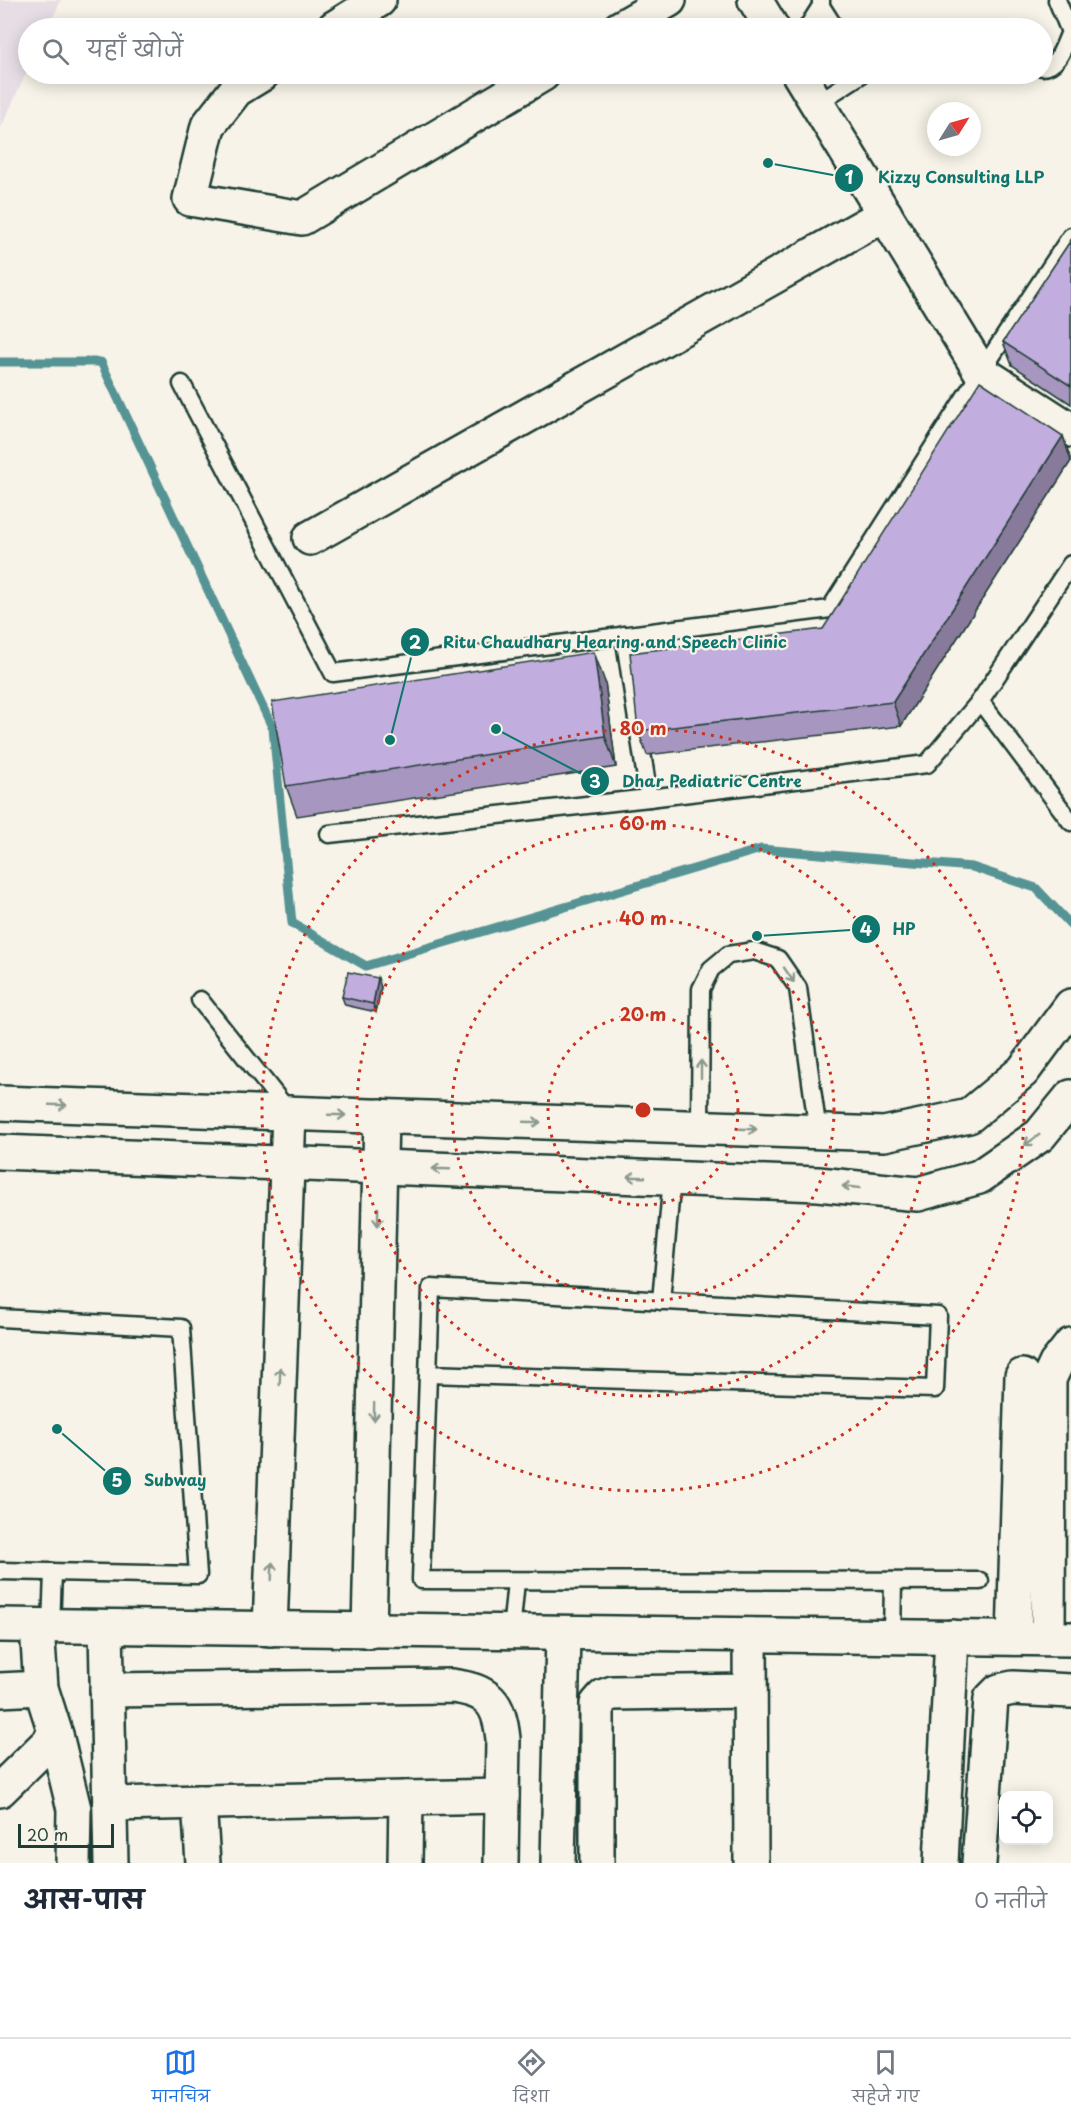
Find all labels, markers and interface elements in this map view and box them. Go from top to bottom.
search box [18,18,1053,84]
text: यहाँ खोजें [87,31,183,64]
icon: search [39,35,72,68]
north arrow [927,102,981,156]
callout: Kizzy Consulting LLP [834,161,1057,195]
text: 1 [845,163,854,190]
text: Kizzy Consulting LLP [878,164,1044,188]
callout: Ritu Chaudhary Hearing and Speech Clinic [400,625,800,659]
text: 2 [409,628,422,655]
text: Ritu Chaudhary Hearing and Speech Clinic [443,629,787,653]
text: 80 m [619,714,667,741]
callout: Dhar Pediatric Centre [580,764,813,798]
text: 3 [589,767,601,794]
text: Dhar Pediatric Centre [622,768,802,792]
text: 60 m [619,809,667,836]
text: 40 m [619,904,667,931]
callout: HP [851,912,928,946]
text: 4 [860,915,872,942]
text: HP [893,916,916,940]
one-way arrow [783,966,795,983]
text: 20 m [620,1000,666,1027]
one-way arrow [695,1059,707,1079]
one-way arrow [48,1099,68,1110]
centre of rings [633,1100,653,1120]
one-way arrow [327,1109,347,1120]
one-way arrow [522,1116,542,1127]
one-way arrow [738,1124,758,1135]
one-way arrow [1025,1134,1041,1146]
one-way arrow [431,1163,451,1174]
one-way arrow [626,1171,646,1182]
one-way arrow [842,1181,862,1192]
one-way arrow [372,1206,384,1226]
one-way arrow [274,1367,285,1387]
one-way arrow [368,1401,380,1421]
callout: Subway [102,1464,218,1498]
text: 5 [111,1466,123,1493]
text: Subway [144,1467,206,1491]
one-way arrow [267,1562,278,1582]
map controls [999,1791,1053,1845]
button: locate [999,1791,1053,1845]
scale bar [18,1821,114,1848]
text: 20 m [27,1822,68,1846]
text: आस-पास [24,1879,144,1918]
text: 0 नतीजे [974,1885,1047,1915]
tab: मानचित्र [151,2046,210,2114]
tab: दिशा [513,2046,549,2114]
tab: सहेजे गए [852,2046,920,2114]

